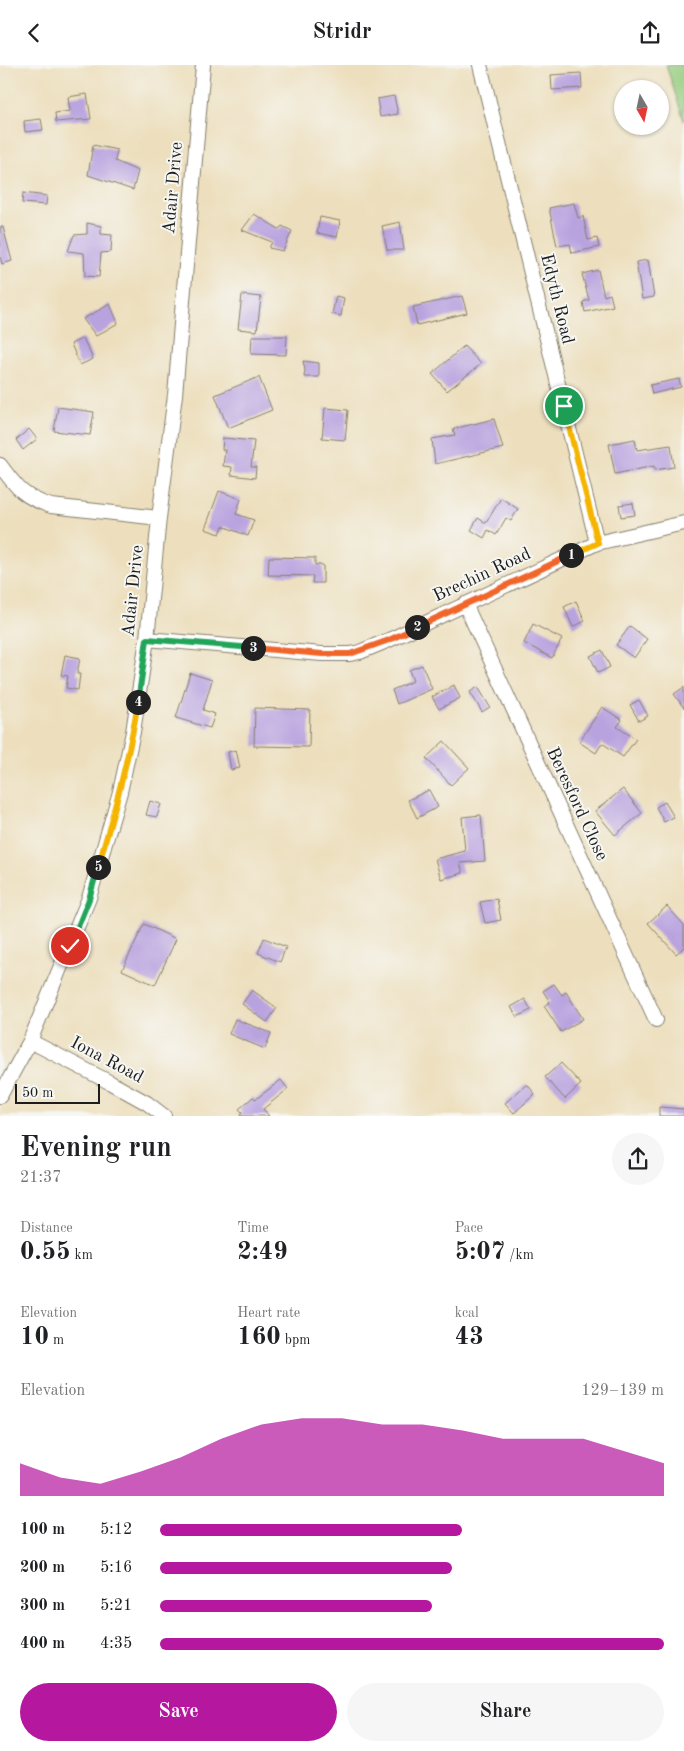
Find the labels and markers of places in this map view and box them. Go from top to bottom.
pin [543,385,585,427]
pin: 1 [558,543,584,567]
pin: 2 [404,615,430,639]
pin: 3 [240,635,266,661]
pin: 4 [126,689,150,715]
pin: 5 [86,855,110,879]
pin [49,925,91,967]

